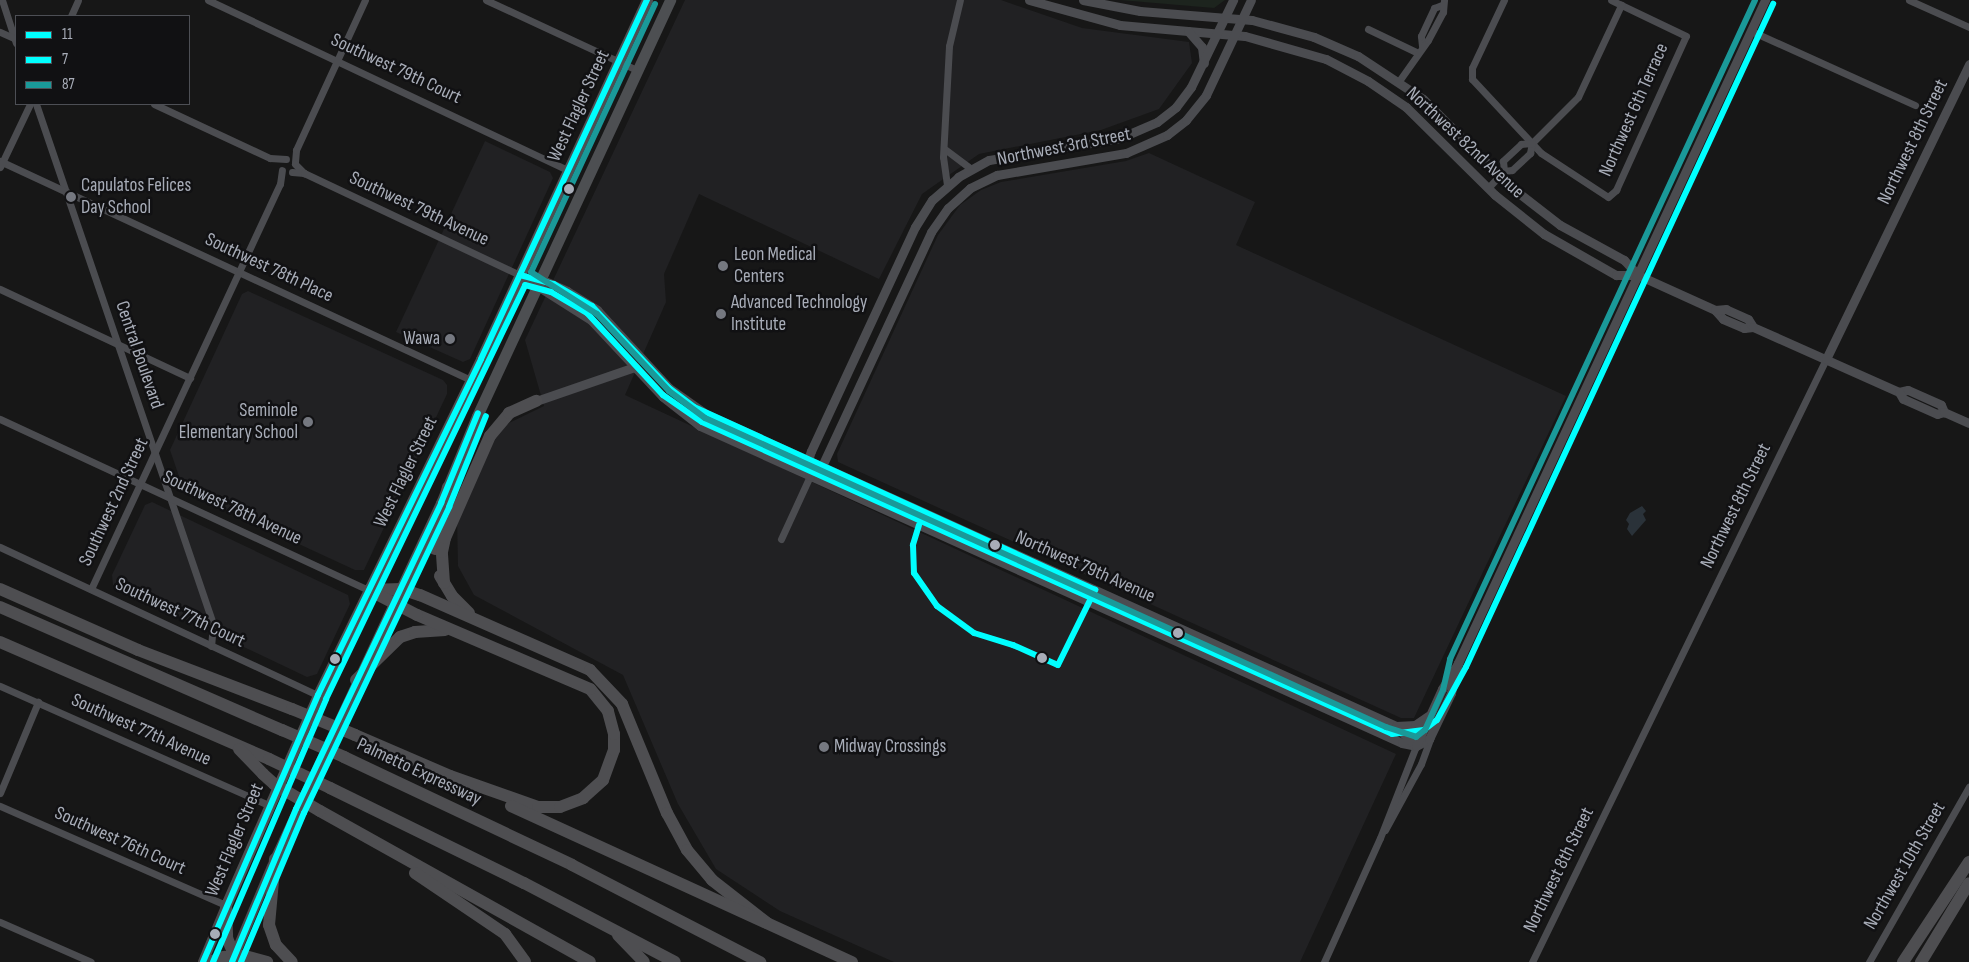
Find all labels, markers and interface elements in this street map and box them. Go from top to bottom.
legend [15,15,190,105]
text: 11 [62,25,73,44]
street label: Southwest 79th Court [327,29,465,109]
street label: Northwest 6th Terrace [1594,40,1674,180]
street label: West Flagler Street [543,46,615,166]
text: 7 [62,50,68,69]
text: 87 [62,75,75,94]
street label: Northwest 8th Street [1873,76,1953,208]
street label: Northwest 82nd Avenue [1401,83,1529,203]
street label: Northwest 3rd Street [995,123,1133,171]
street label: Southwest 79th Avenue [346,167,492,251]
place label: Capulatos Felices Day School [81,175,191,219]
unlabelled marker [564,184,574,194]
marker: Capulatos Felices Day School [65,191,77,203]
street label: Southwest 78th Place [201,228,337,308]
place label: Leon Medical Centers [734,244,816,288]
marker: Leon Medical Centers [716,259,730,273]
place label: Advanced Technology Institute [731,292,867,336]
street label: Central Boulevard [110,298,168,412]
marker: Advanced Technology Institute [715,308,727,320]
place label: Wawa [403,328,440,350]
marker: Wawa [444,333,456,345]
place label: Seminole Elementary School [179,400,298,444]
street label: West Flagler Street [369,413,443,531]
marker: Seminole Elementary School [302,416,314,428]
street label: Southwest 2nd Street [74,434,154,570]
street label: Northwest 8th Street [1696,440,1776,572]
street label: Southwest 78th Avenue [159,466,305,550]
street label: Northwest 79th Avenue [1012,526,1158,608]
unlabelled marker [990,540,1000,550]
street label: Southwest 77th Court [112,573,248,653]
unlabelled marker [1173,628,1183,638]
unlabelled marker [1037,653,1047,663]
unlabelled marker [330,654,340,664]
street label: Southwest 77th Avenue [68,689,214,771]
street label: Palmetto Expressway [353,733,485,811]
place label: Midway Crossings [834,736,946,758]
marker: Midway Crossings [818,741,830,753]
street label: West Flagler Street [201,780,269,900]
street label: Northwest 10th Street [1859,798,1951,934]
street label: Southwest 76th Court [51,802,189,880]
street label: Northwest 8th Street [1519,804,1599,936]
unlabelled marker [210,929,220,939]

